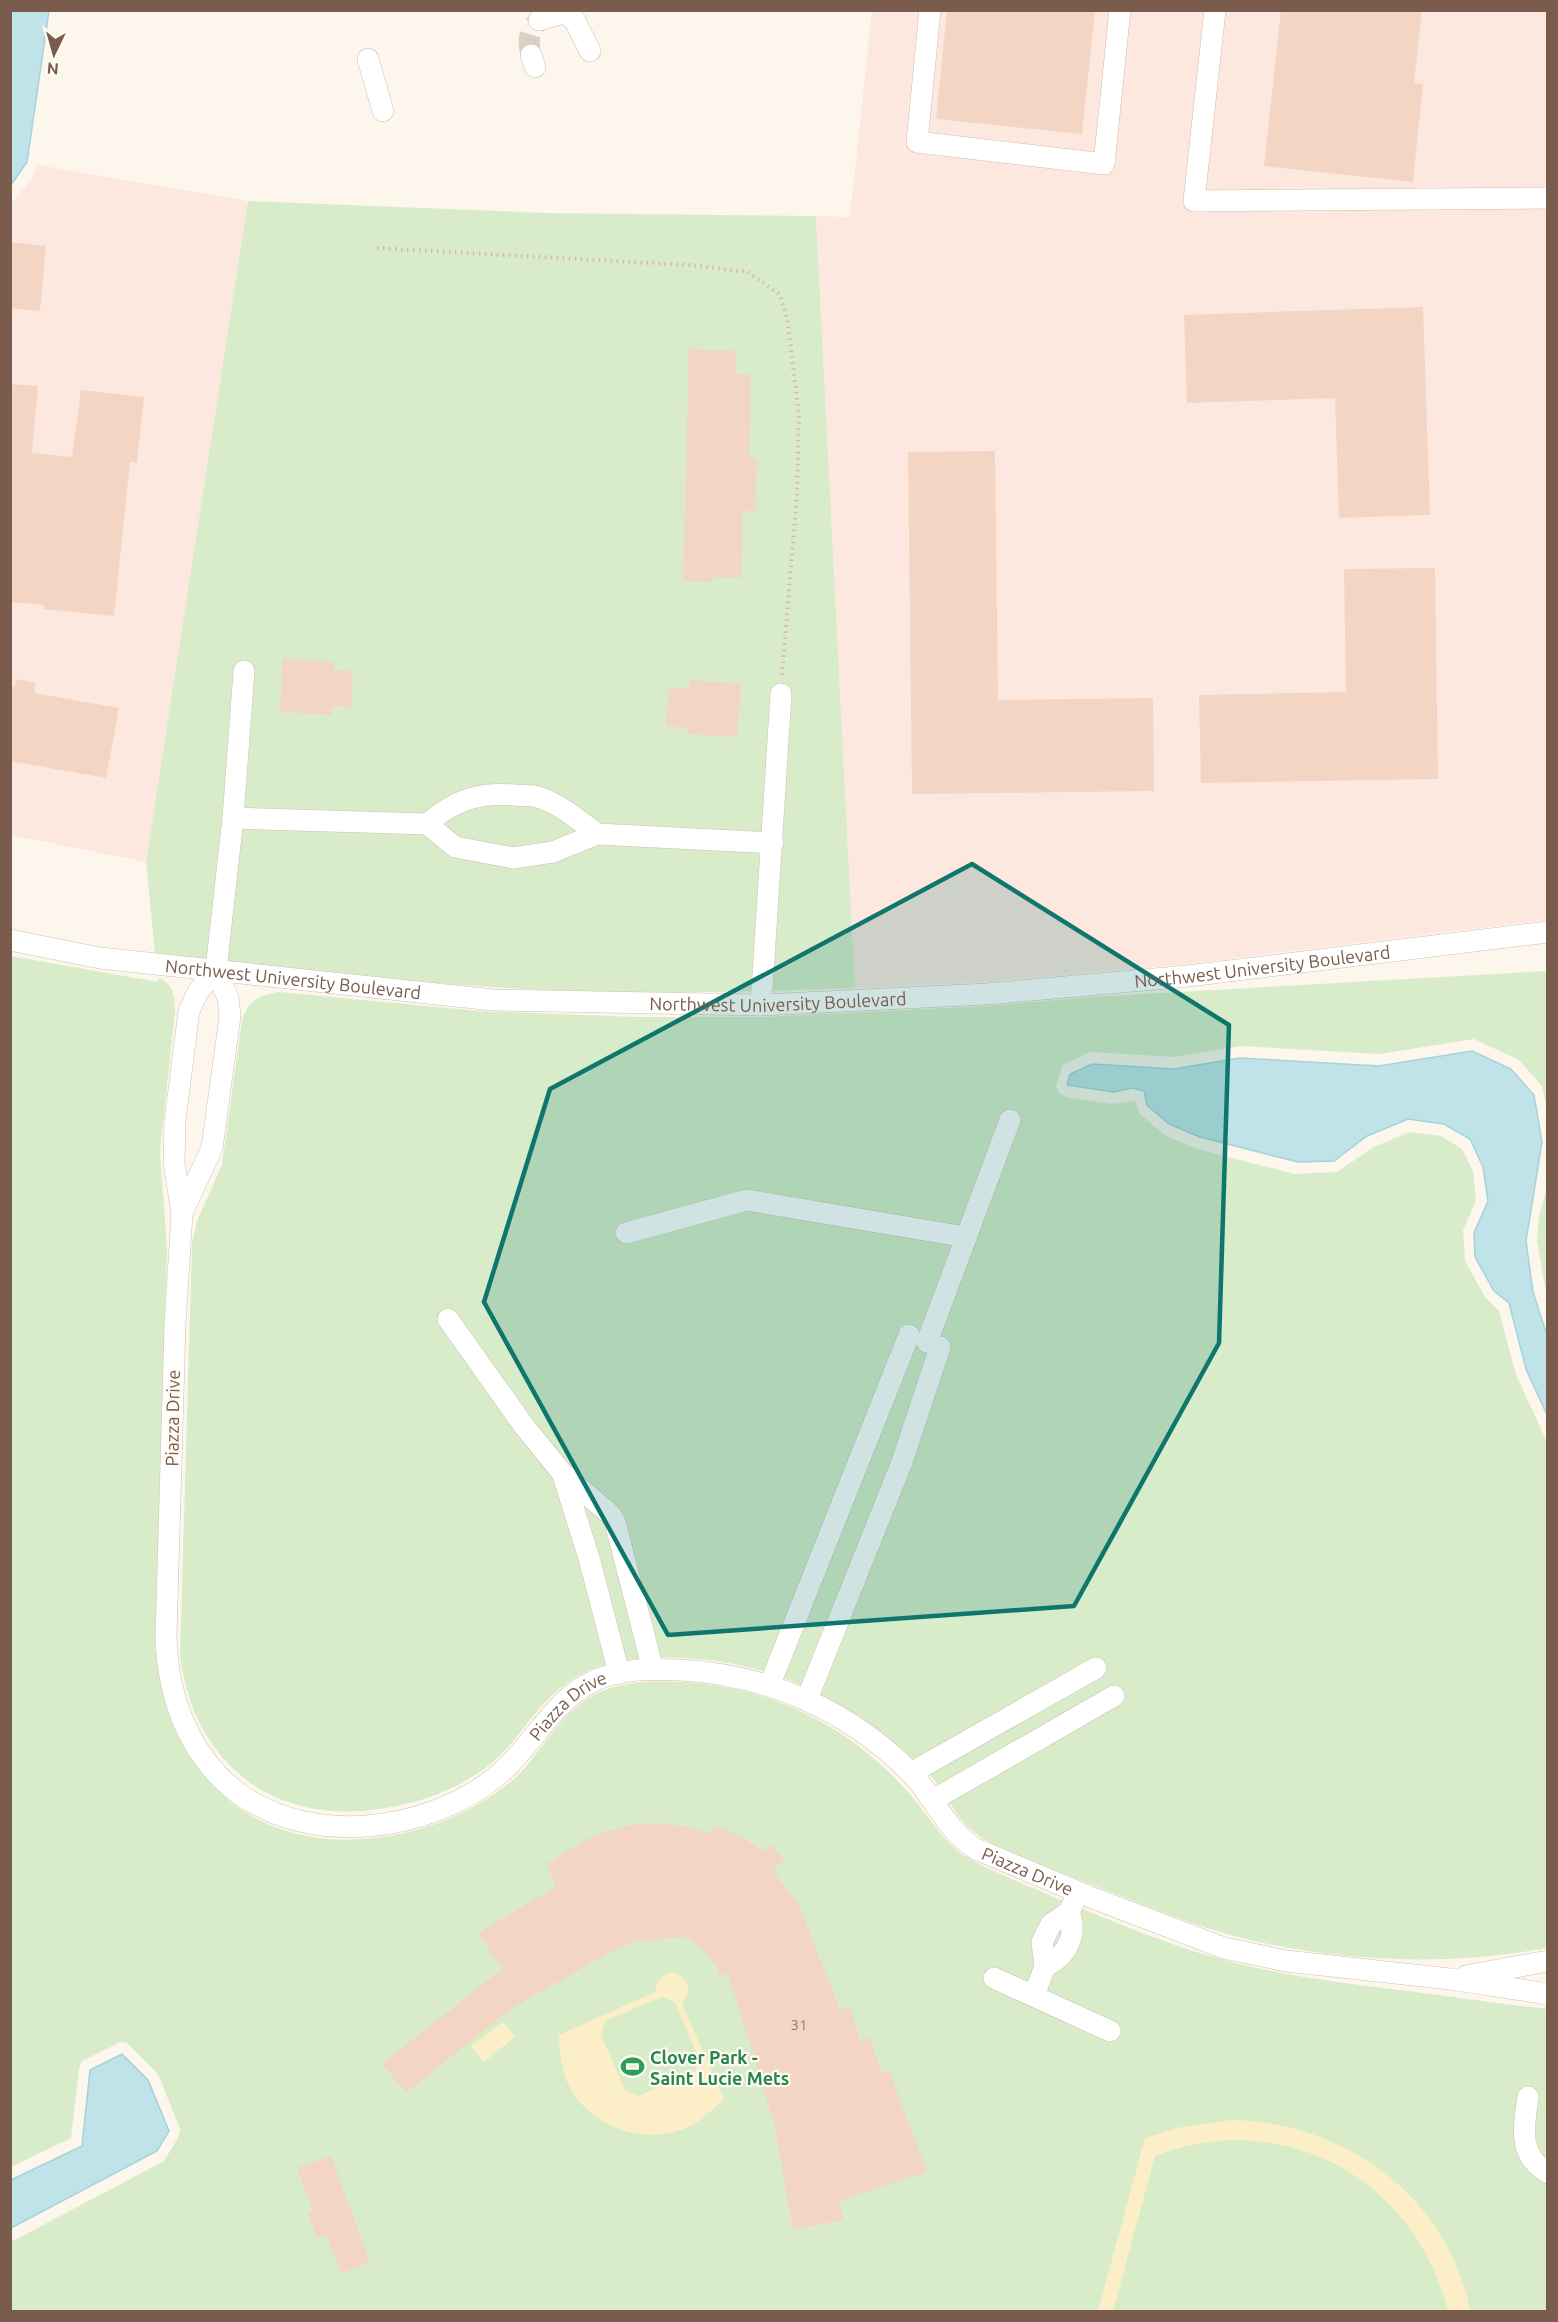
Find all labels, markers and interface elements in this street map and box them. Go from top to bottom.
north arrow [24,24,84,84]
text: N [46,59,59,78]
street label: Northwest University Boulevard [1134,941,1391,991]
street label: Northwest University Boulevard [164,955,422,1002]
street label: Northwest University Boulevard [649,988,907,1015]
street label: Piazza Drive [161,1369,183,1467]
street label: Piazza Drive [525,1667,609,1744]
street label: Piazza Drive [979,1843,1076,1899]
house number: 31 [791,2016,807,2033]
place label: Clover Park - Saint Lucie Mets [650,2047,789,2088]
sports icon: Clover Park - Saint Lucie Mets [619,2054,645,2080]

